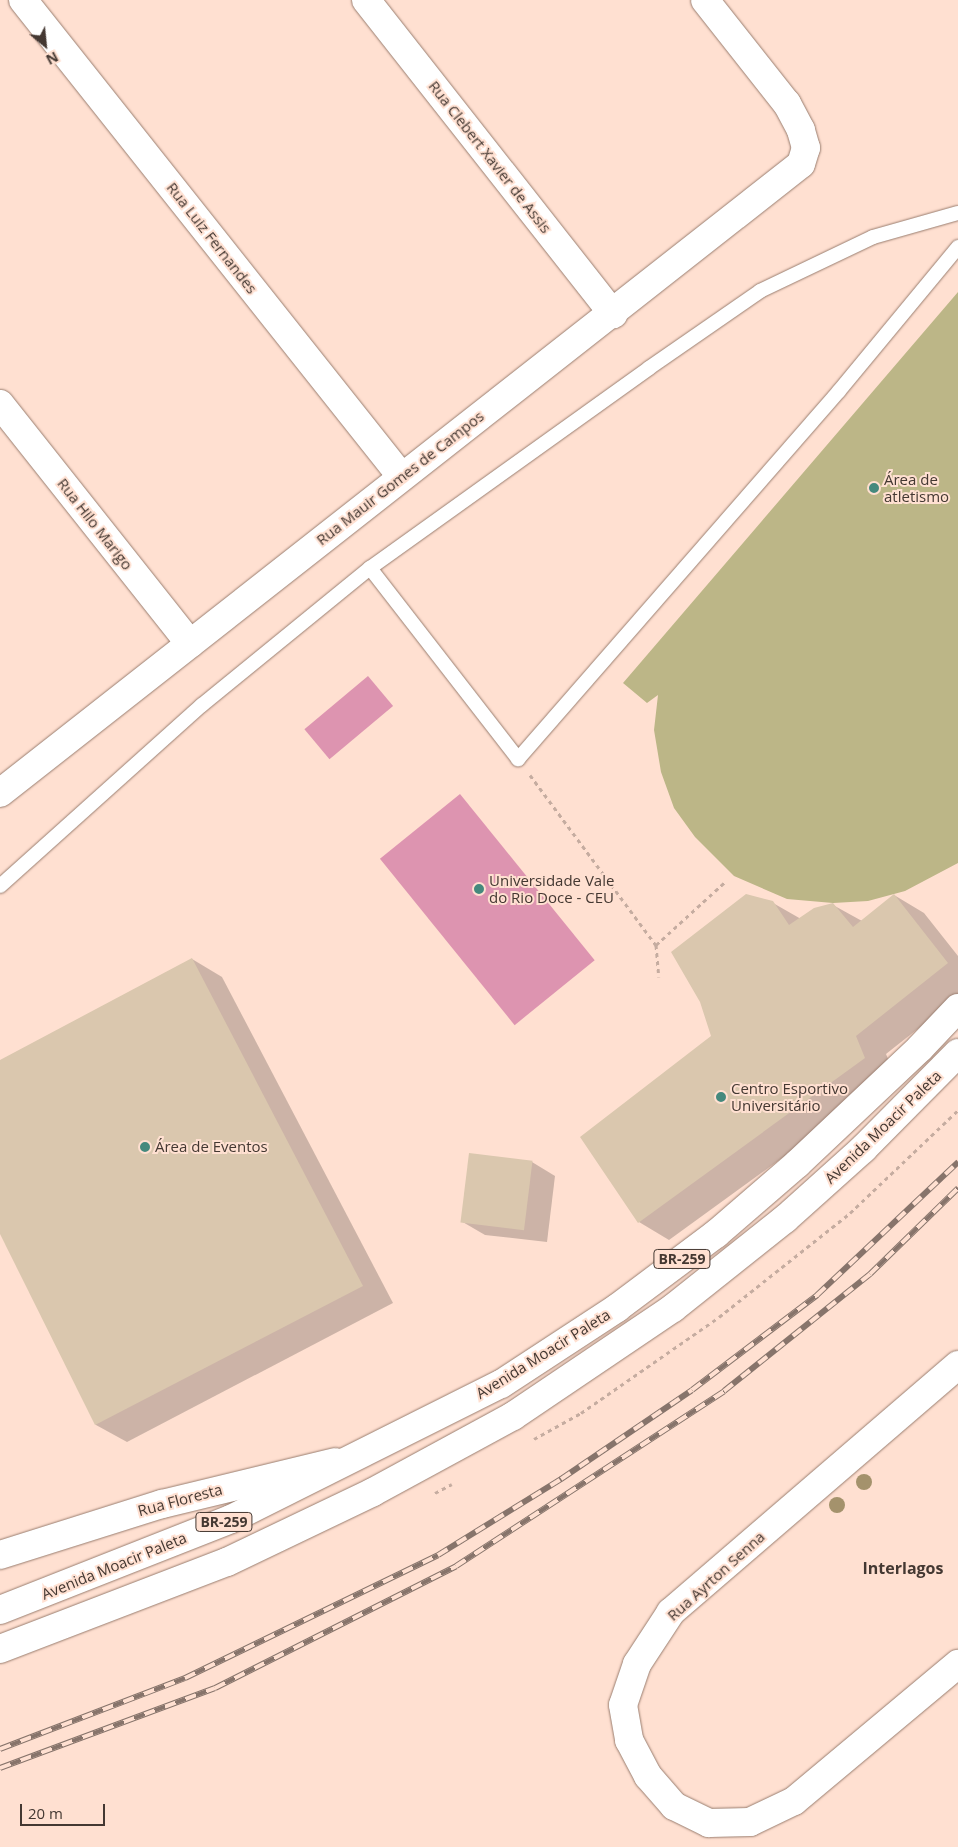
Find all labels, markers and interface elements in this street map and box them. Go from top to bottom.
north arrow [20,20,70,70]
text: N [43,48,62,70]
street label: Rua Clebert Xavier de Assis [425,77,555,237]
street label: Rua Luiz Fernandes [163,179,261,297]
street label: Rua Mauir Gomes de Campos [313,407,487,549]
place label: Área de atletismo [884,470,949,505]
street label: Rua Hilo Marigo [54,475,136,573]
marker: Área de atletismo [868,482,880,494]
place label: Universidade Vale do Rio Doce - CEU [489,871,614,906]
marker: Universidade Vale do Rio Doce - CEU [473,883,485,895]
street label: Avenida Moacir Paleta [821,1067,945,1187]
place label: Centro Esportivo Universitário [731,1079,848,1114]
marker: Centro Esportivo Universitário [715,1091,727,1103]
place label: Área de Eventos [155,1138,268,1156]
marker: Área de Eventos [139,1141,151,1153]
road number: BR-259 [653,1248,711,1270]
street label: Avenida Moacir Paleta [473,1305,613,1403]
street label: Rua Floresta [136,1480,224,1520]
road number: BR-259 [195,1510,253,1534]
street label: Rua Ayrton Senna [664,1528,768,1624]
street label: Avenida Moacir Paleta [39,1529,189,1603]
district label: Interlagos [863,1558,943,1578]
scale bar [22,1794,108,1826]
text: 20 m [28,1803,63,1823]

